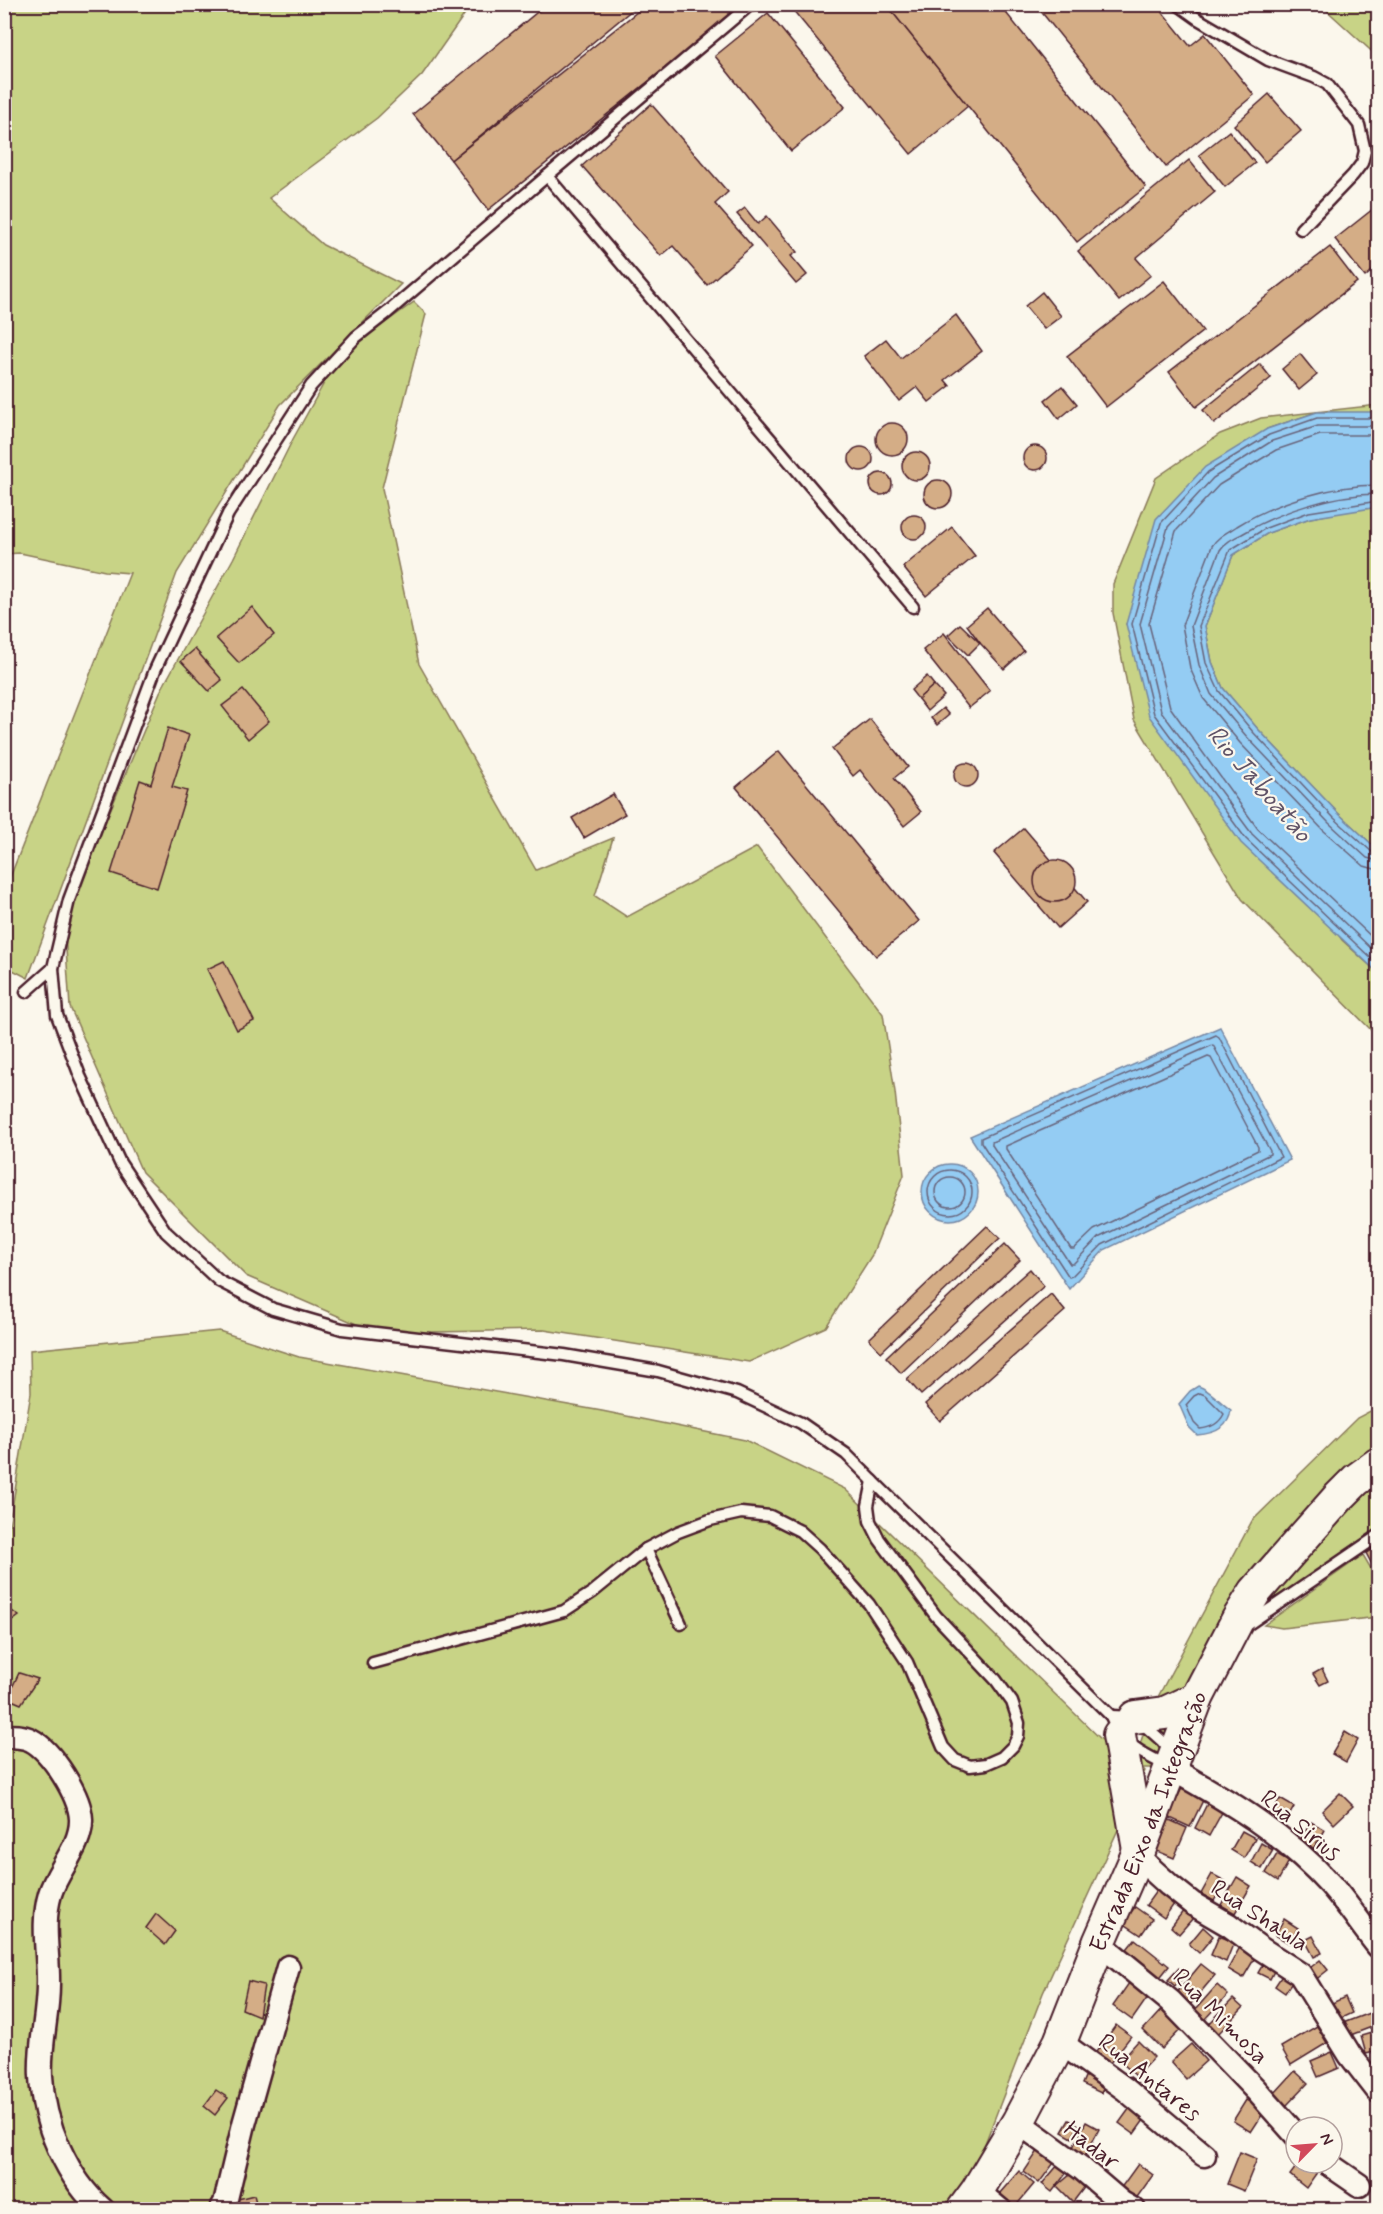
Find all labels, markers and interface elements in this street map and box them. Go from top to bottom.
water label: Rio Jaboatão [1198,719,1319,851]
street label: Estrada Eixo da Integração [1083,1685,1215,1957]
street label: Rua Sirius [1253,1783,1347,1869]
street label: Rua Shaula [1204,1873,1314,1959]
street label: Rua Mimosa [1165,1962,1275,2072]
street label: Rua Antares [1091,2027,1207,2130]
street label: Hadar [1057,2115,1126,2178]
north arrow [1284,2115,1344,2175]
text: N [1314,2130,1338,2149]

